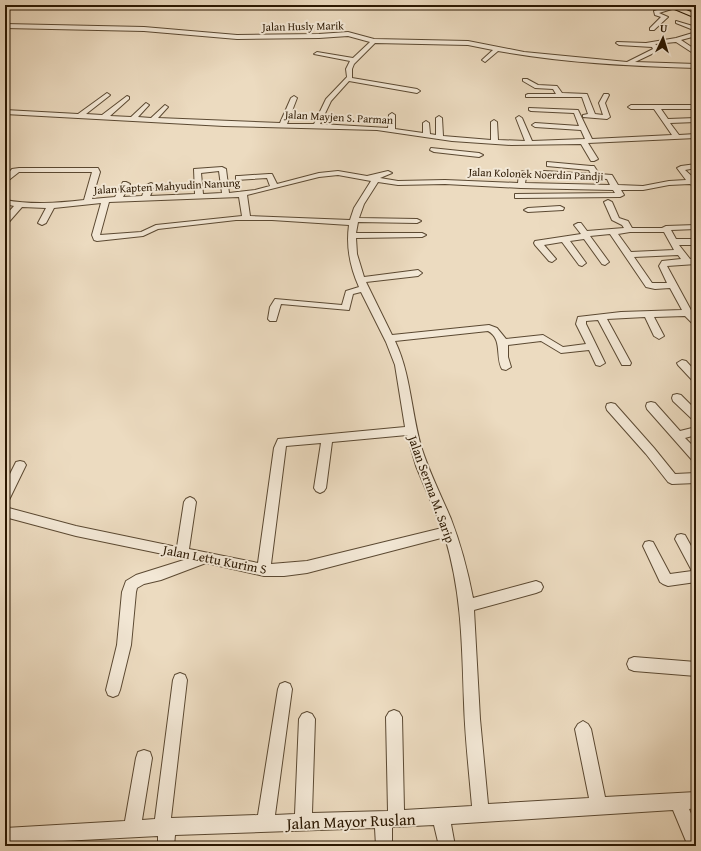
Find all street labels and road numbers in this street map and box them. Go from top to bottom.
street label: Jalan Husly Marik [260,17,344,35]
street label: Jalan Mayjen S. Parman [282,106,394,128]
street label: Jalan Kolonek Noerdin Pandji [466,164,604,184]
street label: Jalan Kapten Mahyudin Nanung [91,174,241,198]
street label: Jalan Serma M. Sarip [403,431,460,545]
street label: Jalan Lettu Kurim S [159,540,268,579]
street label: Jalan Mayor Ruslan [284,807,416,835]

